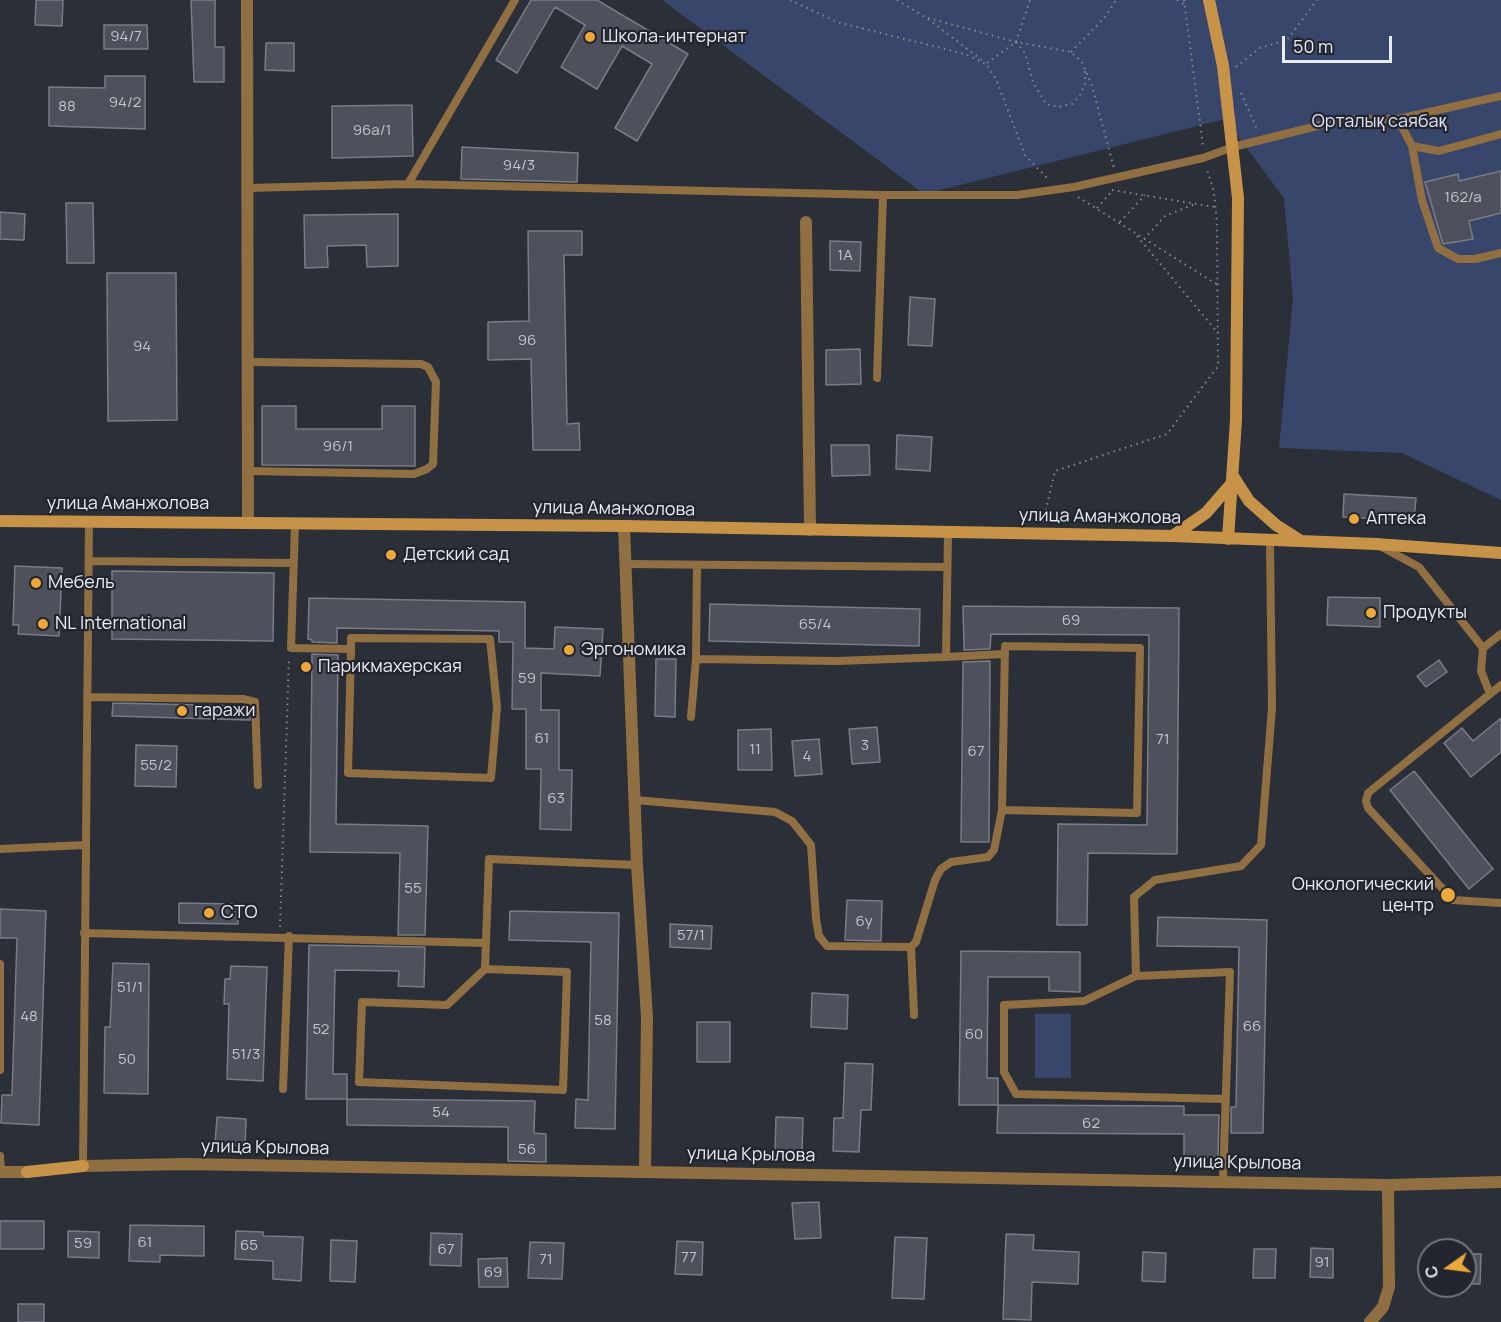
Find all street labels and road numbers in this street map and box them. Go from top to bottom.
street label: улица Аманжолова [47,493,209,515]
street label: улица Аманжолова [533,497,695,521]
street label: улица Аманжолова [1019,505,1181,529]
street label: улица Крылова [201,1136,329,1160]
street label: улица Крылова [687,1143,815,1167]
street label: улица Крылова [1173,1151,1301,1175]

